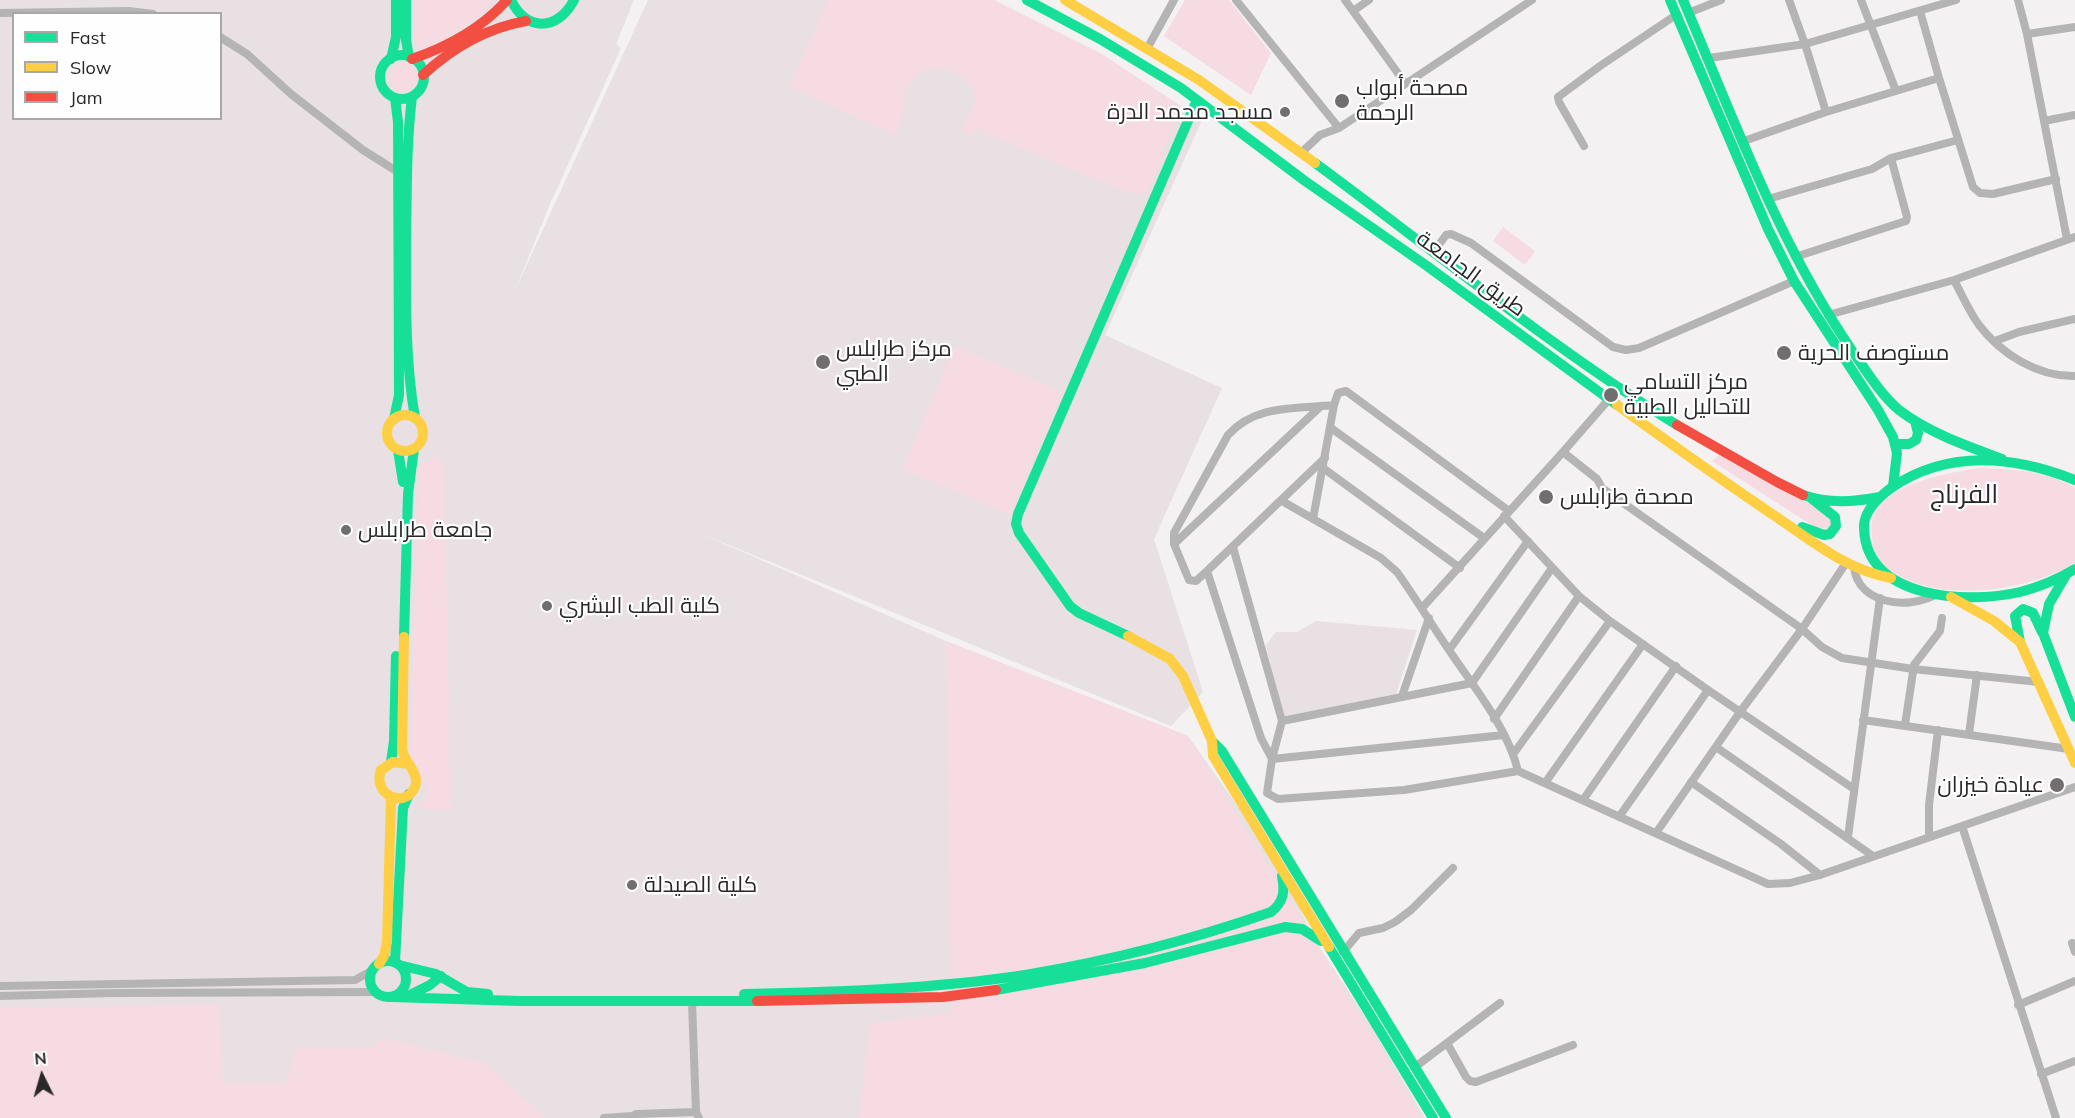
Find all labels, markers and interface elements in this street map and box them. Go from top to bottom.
legend [12,12,222,120]
text: Fast [70,26,106,49]
text: Slow [70,56,111,79]
place label: مصحة أبواب الرحمة [1356,75,1468,126]
text: Jam [70,86,103,109]
marker: مصحة أبواب الرحمة [1333,92,1351,110]
place label: مسجد محمد الدرة [1107,99,1273,125]
marker: مسجد محمد الدرة [1278,105,1292,119]
street label: طريق الجامعة [1411,226,1531,322]
place label: مركز طرابلس الطبي [836,336,952,388]
place label: مستوصف الحرية [1798,340,1949,366]
marker: مستوصف الحرية [1775,344,1793,362]
marker: مركز طرابلس الطبي [814,353,832,371]
place label: مركز التسامي للتحاليل الطبية [1624,369,1751,420]
marker: مركز التسامي للتحاليل الطبية [1602,386,1620,404]
district label: الفرناج [1930,479,1998,511]
place label: مصحة طرابلس [1560,484,1694,510]
marker: مصحة طرابلس [1537,488,1555,506]
place label: جامعة طرابلس [358,517,492,543]
marker: جامعة طرابلس [339,523,353,537]
place label: كلية الطب البشري [559,593,720,619]
marker: كلية الطب البشري [540,599,554,613]
place label: عيادة خيزران [1937,772,2044,798]
marker: عيادة خيزران [2048,776,2066,794]
place label: كلية الصيدلة [644,872,757,898]
marker: كلية الصيدلة [625,878,639,892]
north arrow [12,1046,72,1106]
text: N [34,1048,47,1069]

